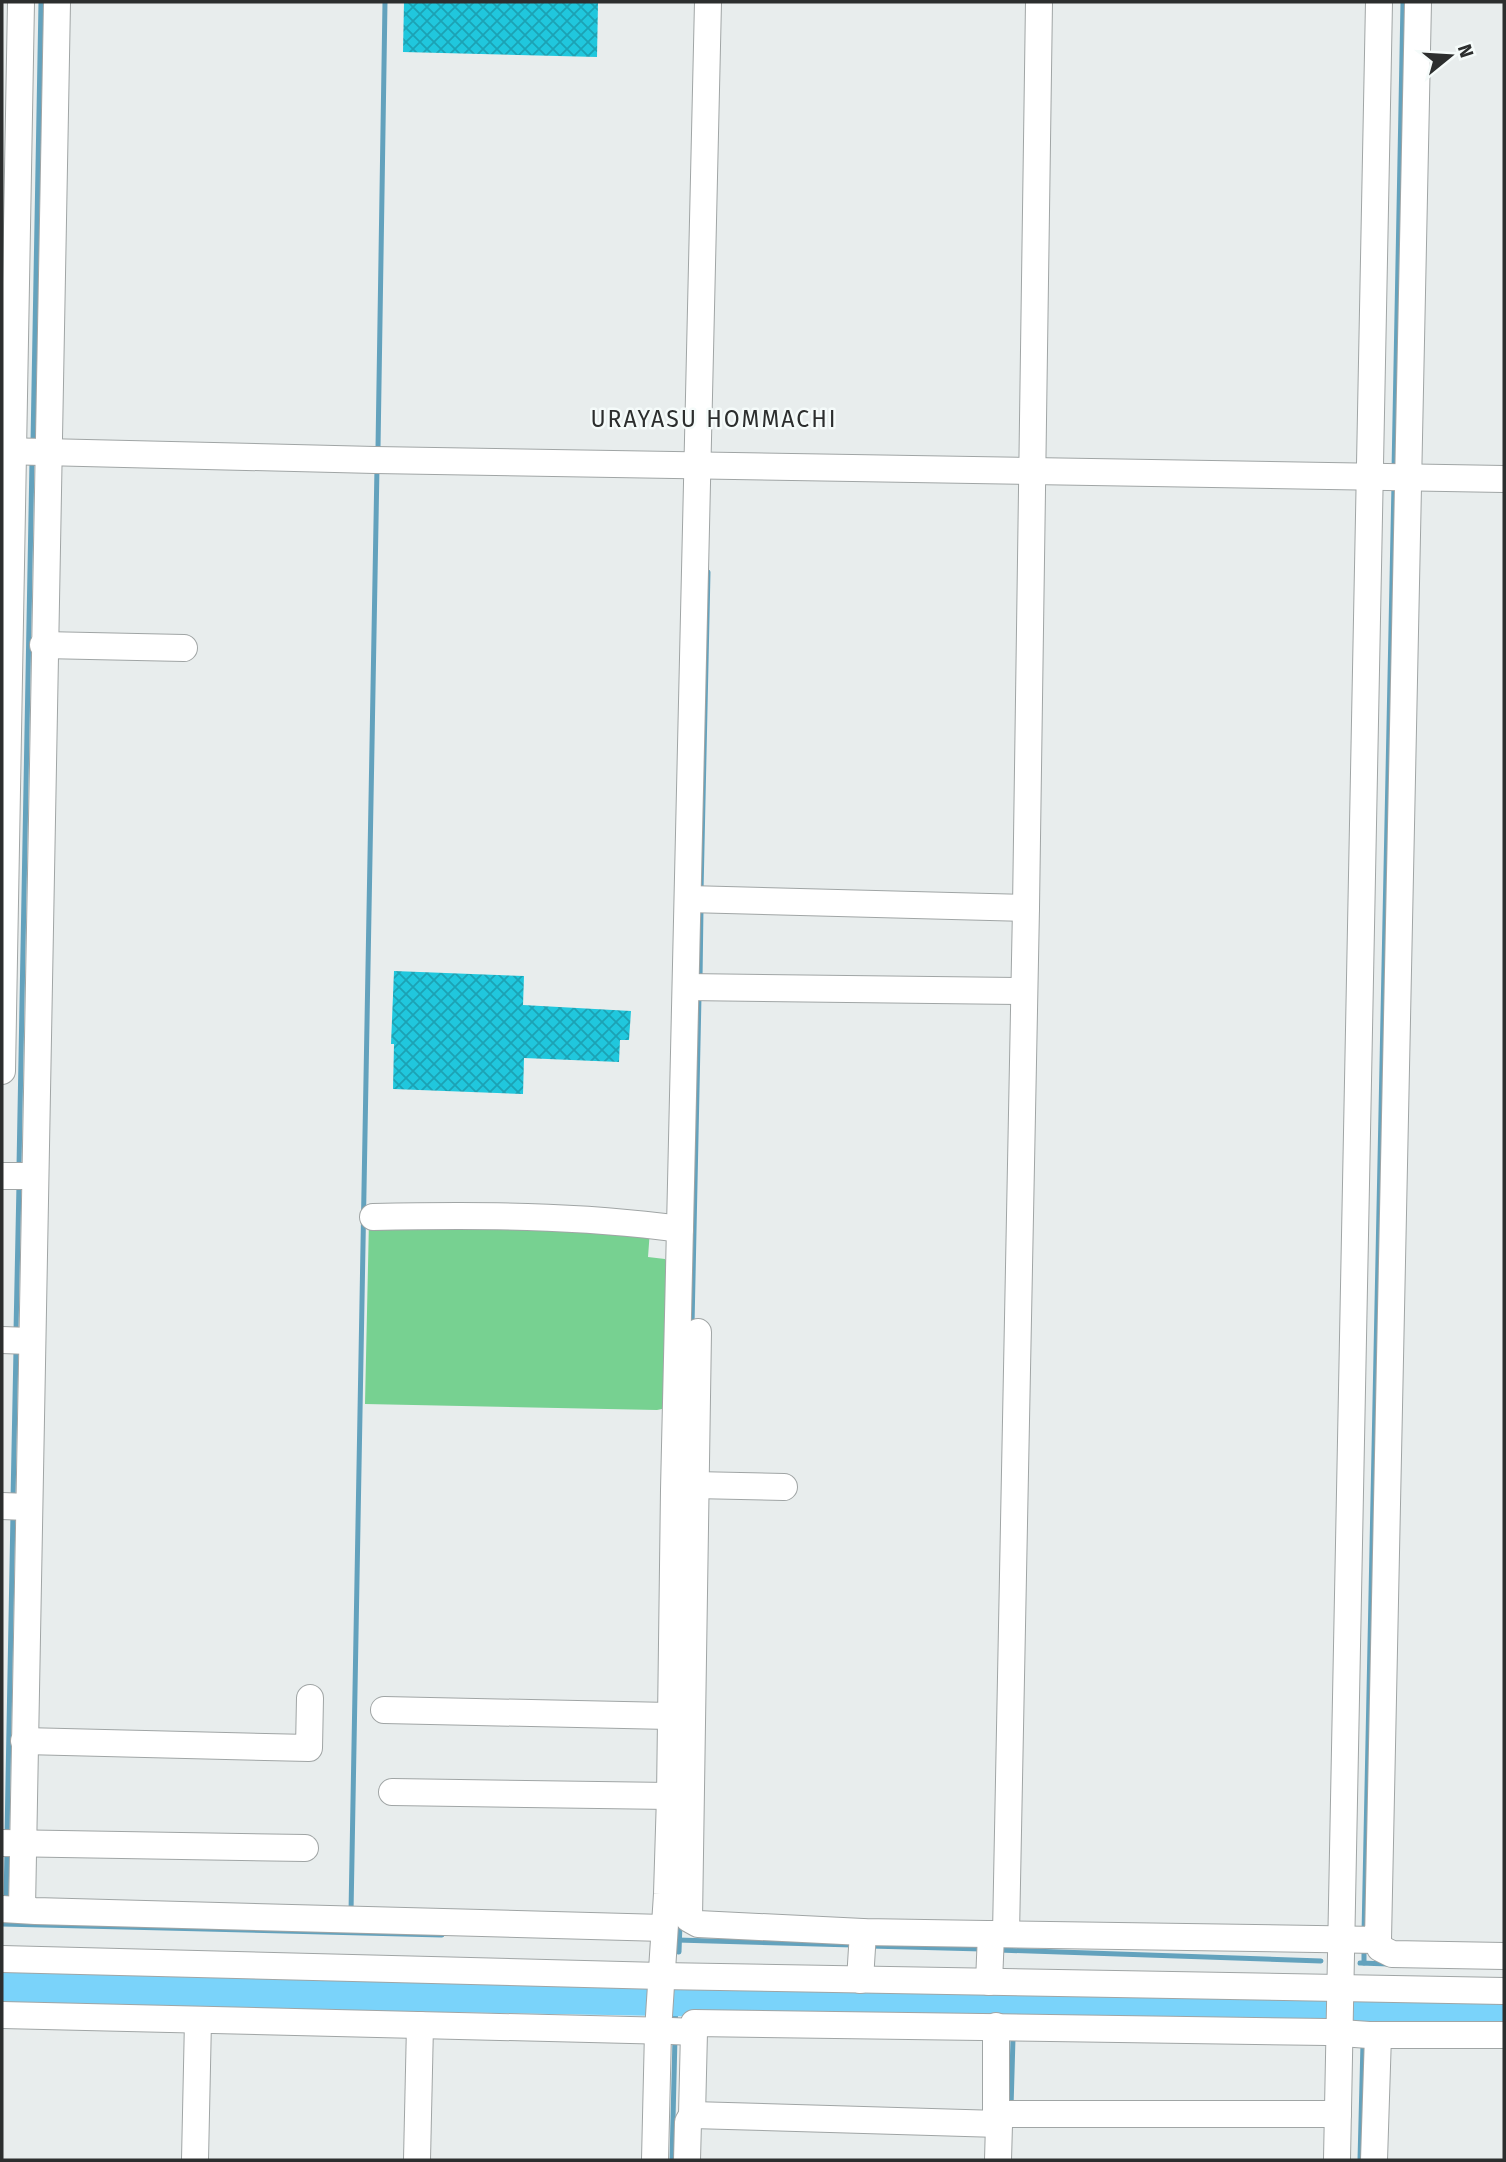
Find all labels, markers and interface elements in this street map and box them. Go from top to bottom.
north arrow [1415,21,1485,91]
text: N [1453,41,1479,60]
district label: URAYASU HOMMACHI [590,405,838,433]

